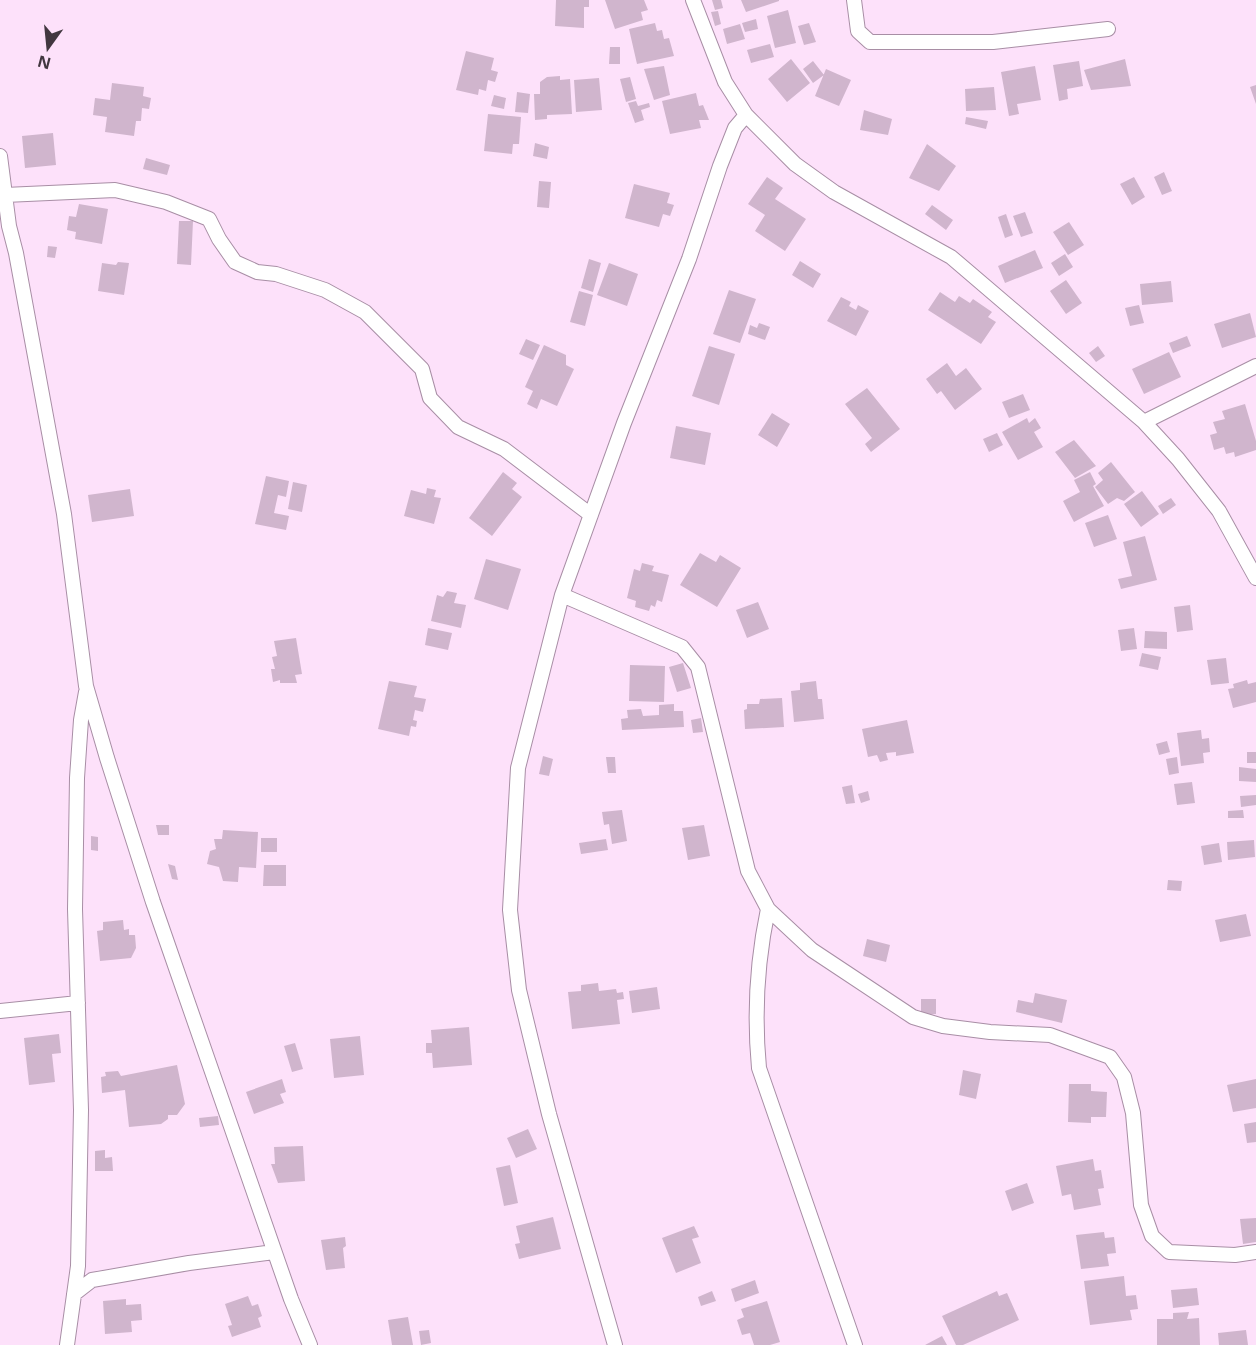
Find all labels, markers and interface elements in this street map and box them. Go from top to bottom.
north arrow [18,18,78,78]
text: N [35,50,53,75]

